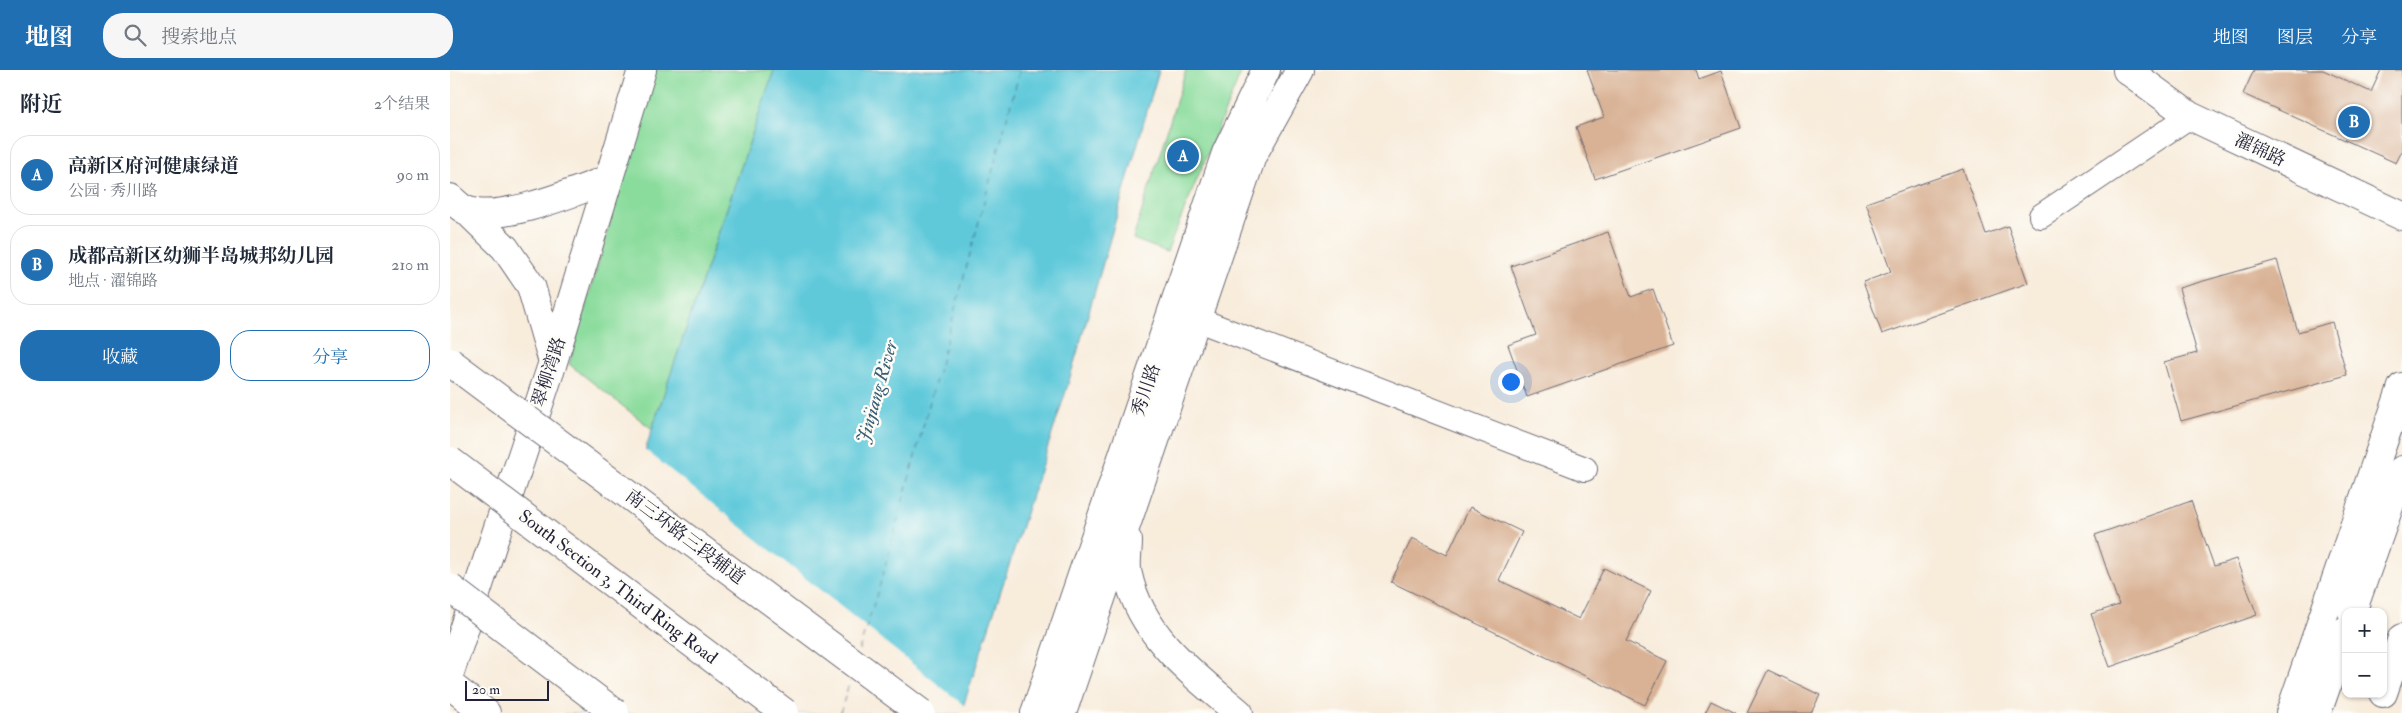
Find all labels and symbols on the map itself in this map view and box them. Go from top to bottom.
pin: B [2338,103,2370,141]
street label: 濯锦路 [2231,128,2289,172]
pin: A [1167,137,1199,175]
street label: 翠柳湾路 [527,334,571,410]
water label: Jinjiang River [851,337,903,446]
street label: 秀川路 [1126,361,1166,419]
your location [1498,369,1524,395]
street label: 南三环路三段辅道 [621,484,749,590]
street label: South Section 3, Third Ring Road [514,505,722,669]
scale bar [465,678,549,701]

